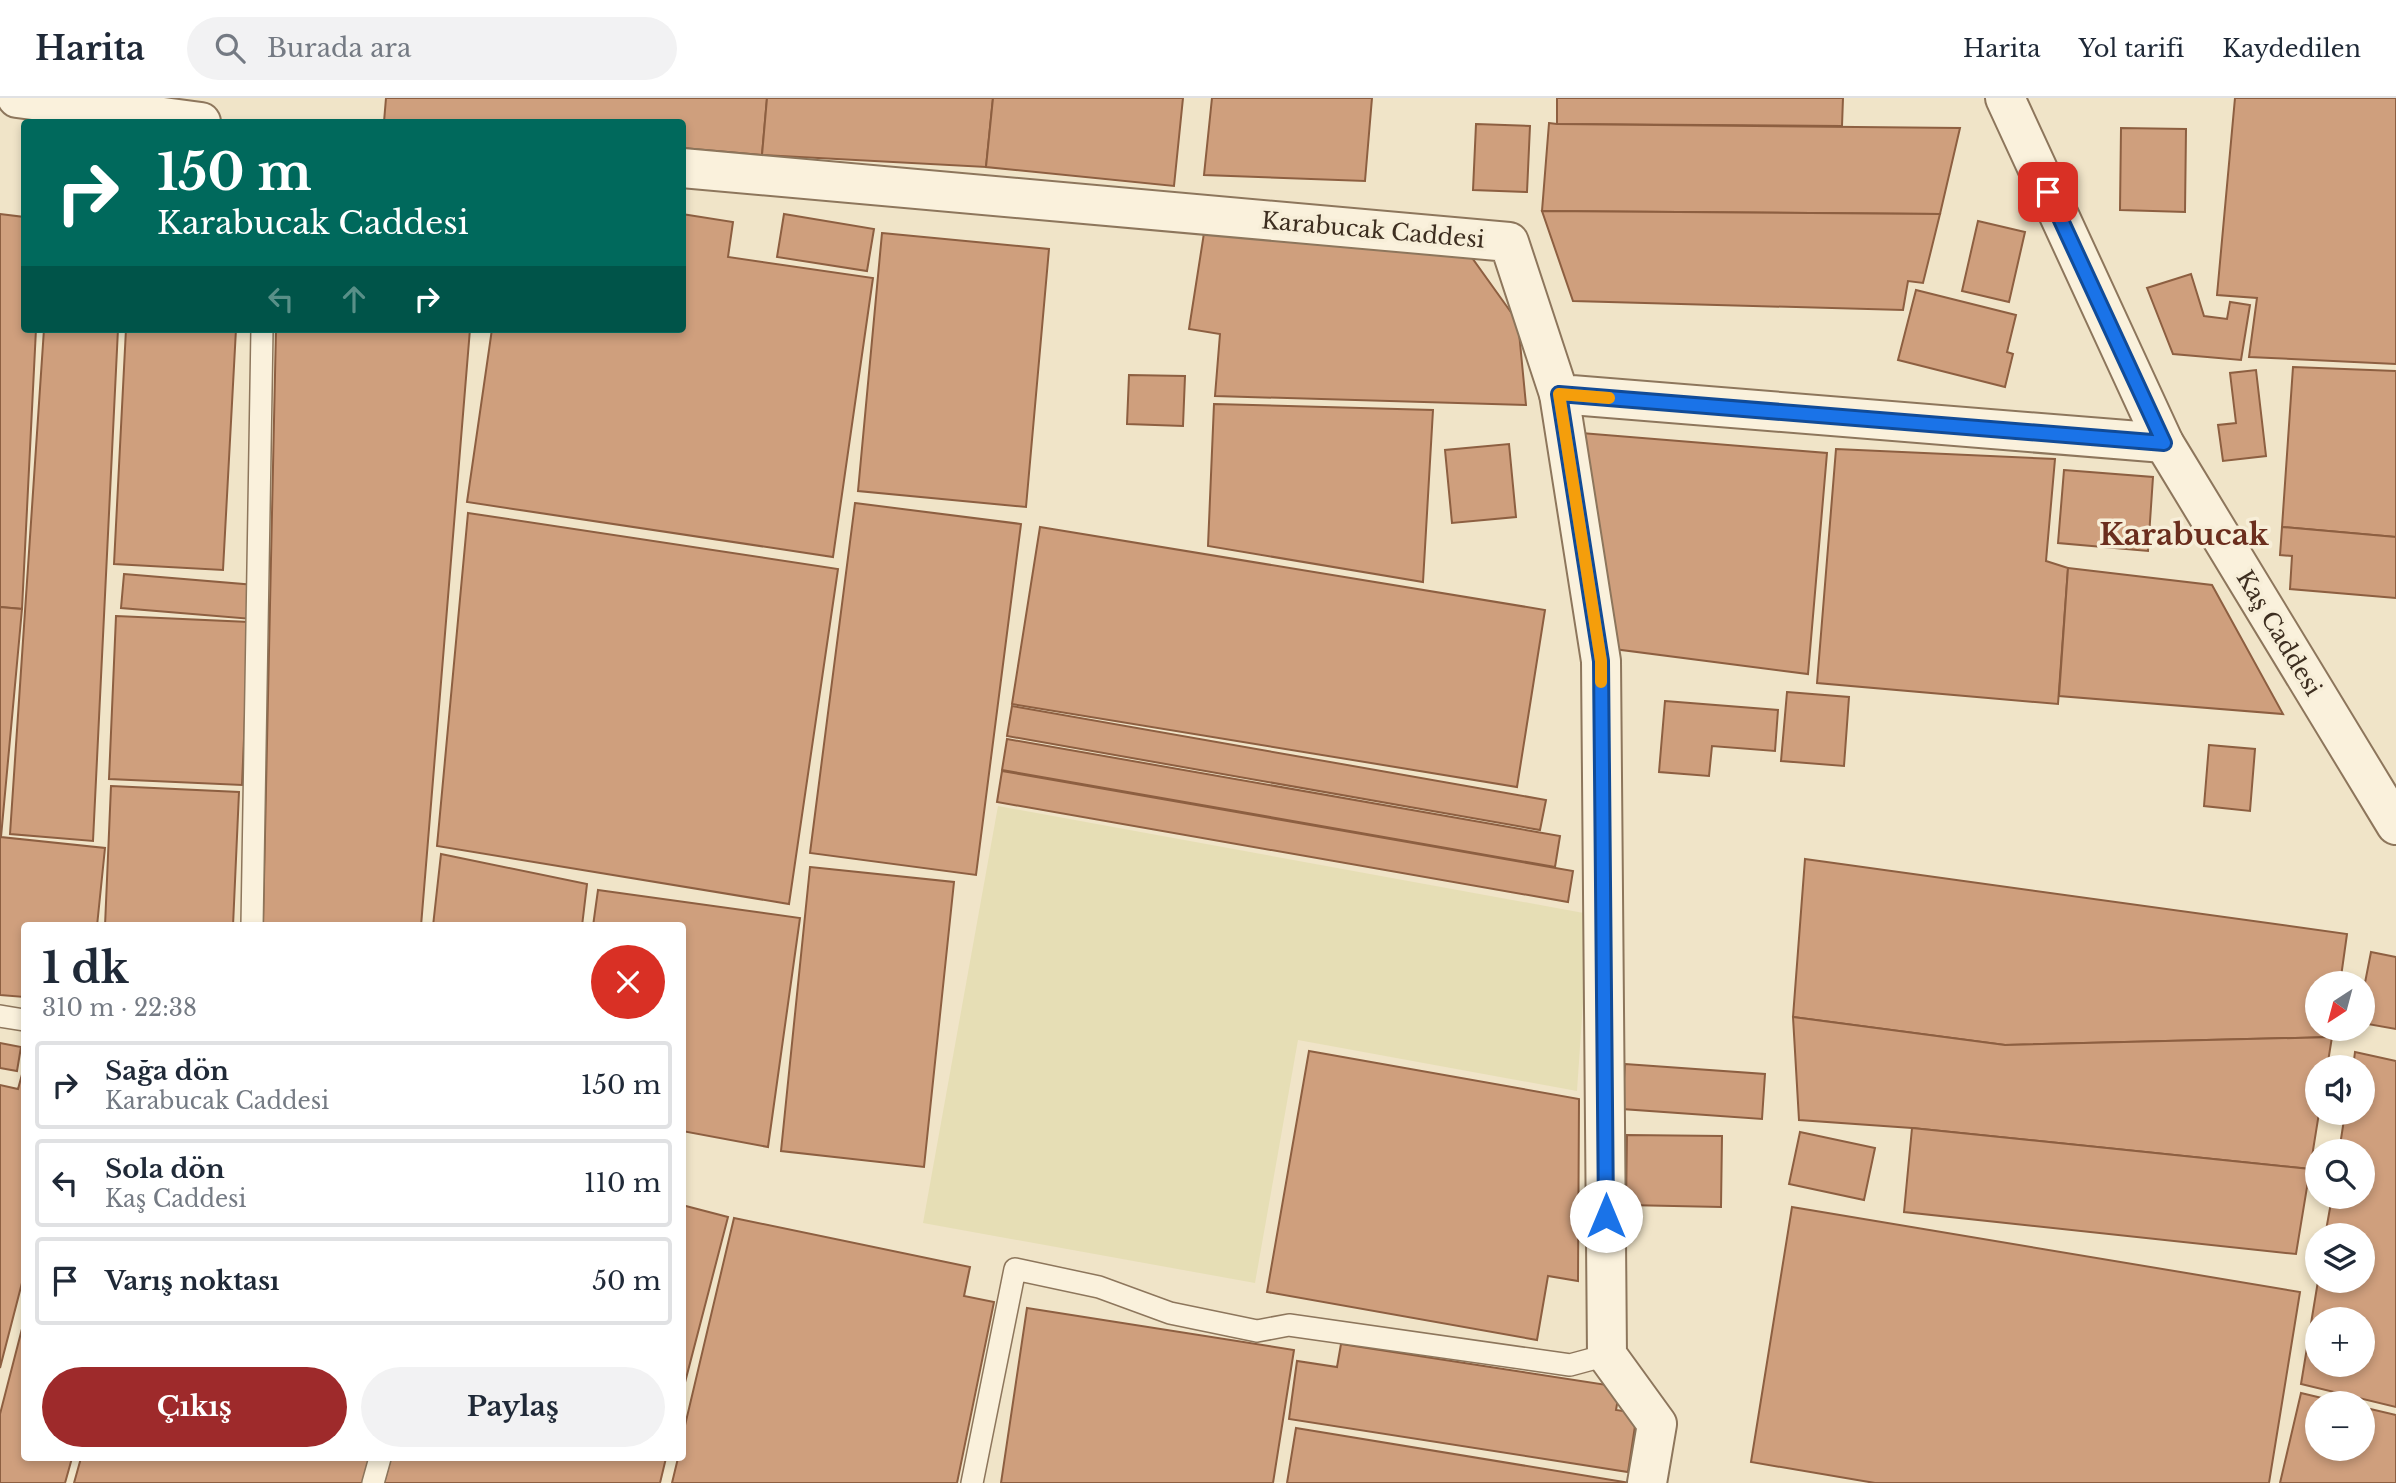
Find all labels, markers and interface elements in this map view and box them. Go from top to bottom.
search box [187,17,677,80]
text: Harita [35,28,145,69]
icon: search [211,29,249,67]
text: Burada ara [267,32,411,64]
text: Harita [1963,34,2041,63]
text: Yol tarifi [2079,34,2184,63]
text: Kaydedilen [2222,34,2361,63]
text: 150 m [157,142,312,203]
icon: right [42,147,133,238]
pin [2018,162,2078,222]
icon: arrive [2029,173,2067,211]
text: Karabucak Caddesi [157,203,469,243]
street label: Karabucak Caddesi [1260,206,1486,254]
icon: left [262,280,300,318]
icon: ahead [335,280,373,318]
icon: right [408,280,446,318]
district label: Karabucak [2099,516,2270,553]
street label: Kaş Caddesi [2231,565,2327,701]
text: 1 dk [42,942,129,994]
button: close [591,945,665,1019]
north arrow [2305,971,2375,1041]
map controls [2305,971,2375,1461]
text: 310 m · 22:38 [42,994,197,1022]
text: Sağa dön [105,1055,229,1087]
button: sound [2305,1055,2375,1125]
icon: right [46,1066,84,1104]
text: 150 m [581,1069,661,1101]
text: Karabucak Caddesi [105,1087,329,1115]
button: search [2305,1139,2375,1209]
text: Sola dön [105,1153,225,1185]
icon: left [46,1164,84,1202]
text: 110 m [584,1167,661,1199]
position arrow [1569,1179,1643,1253]
text: Kaş Caddesi [105,1185,246,1213]
button: layers [2305,1223,2375,1293]
icon: arrive [46,1262,84,1300]
text: Varış noktası [105,1265,280,1297]
text: 50 m [592,1265,661,1297]
button: + [2305,1307,2375,1377]
button: Çıkış [42,1367,347,1447]
button: Paylaş [361,1367,665,1447]
button: − [2305,1391,2375,1461]

